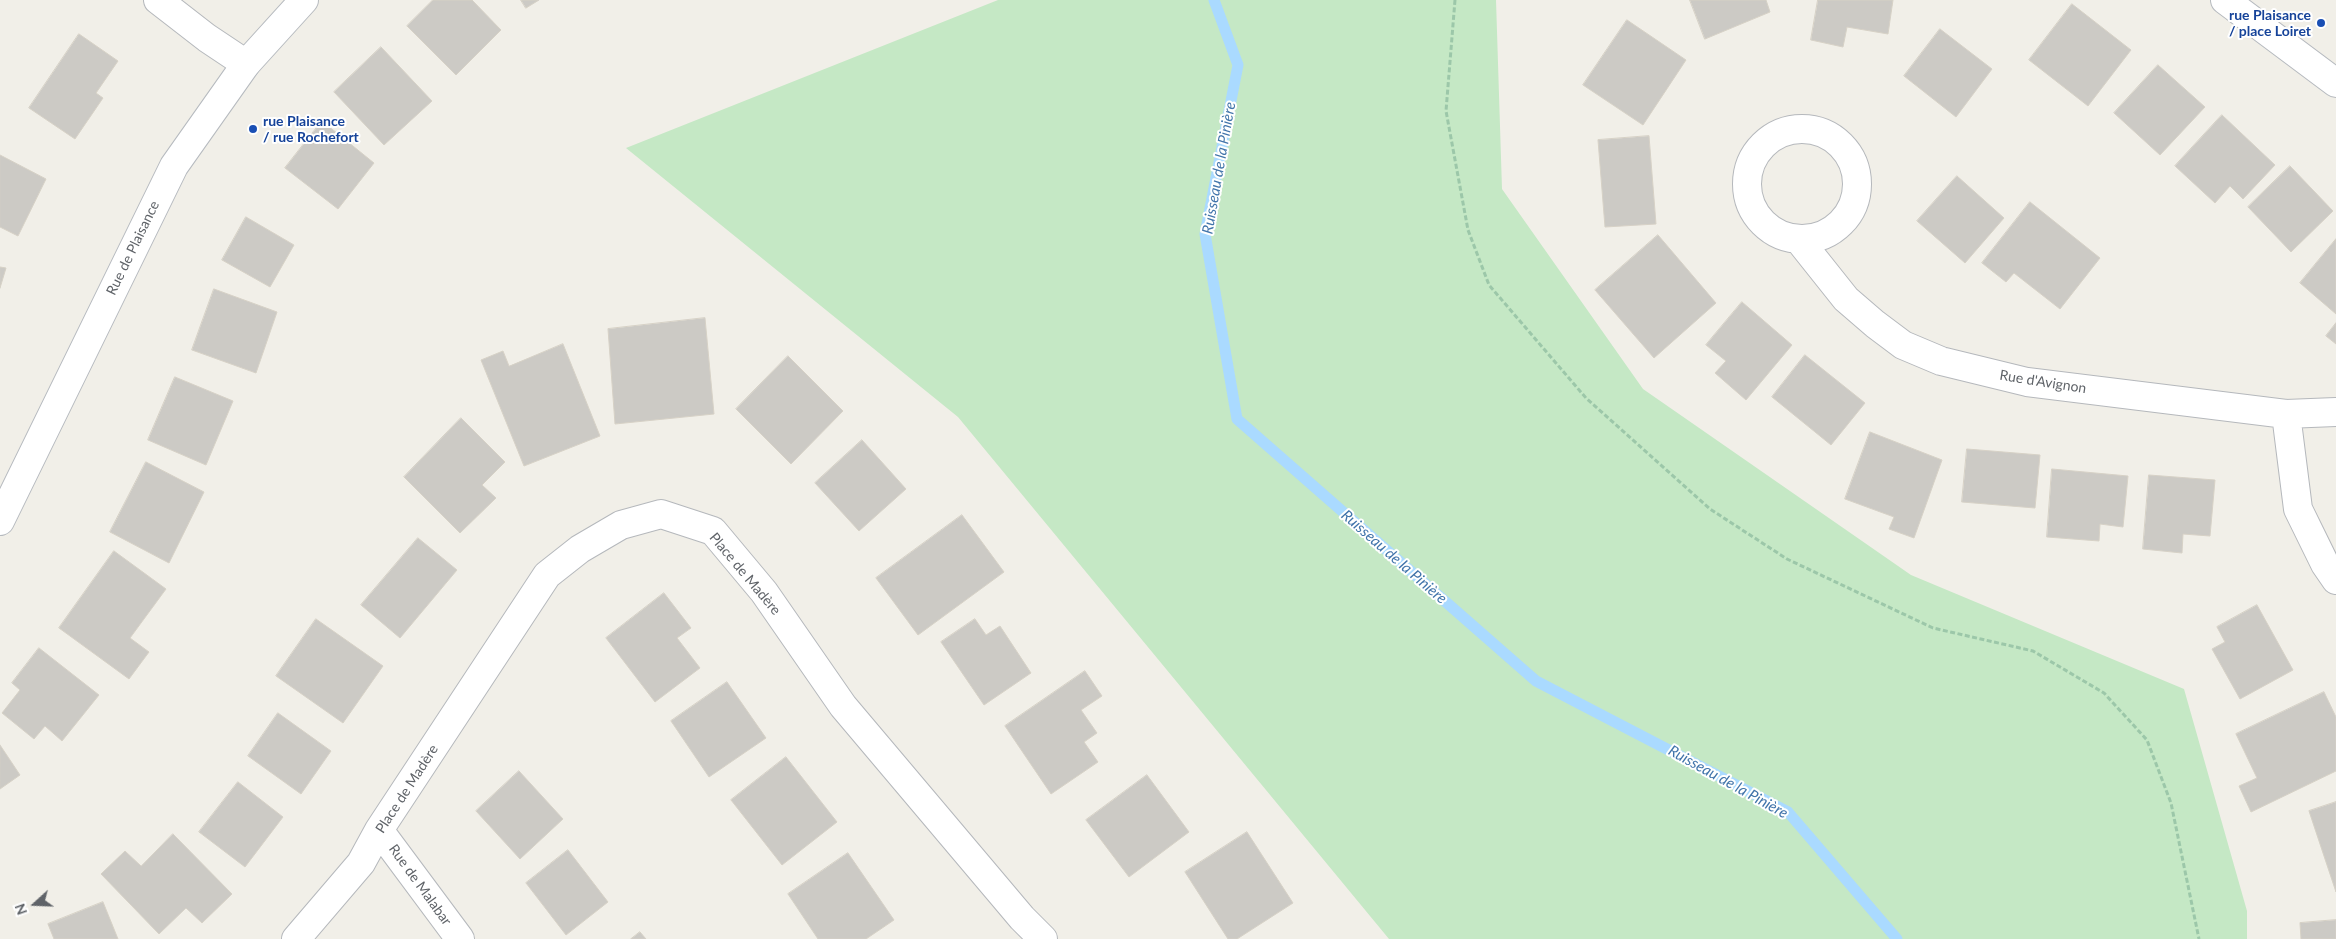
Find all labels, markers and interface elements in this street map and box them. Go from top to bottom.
place label: rue Plaisance / place Loiret [2229,7,2311,40]
marker: rue Plaisance / place Loiret [2315,17,2327,29]
water label: Ruisseau de la Pinière [1199,101,1239,235]
place label: rue Plaisance / rue Rochefort [263,113,359,146]
marker: rue Plaisance / rue Rochefort [247,123,259,135]
street label: Rue de Plaisance [103,198,163,298]
street label: Rue d'Avignon [1998,367,2088,397]
water label: Ruisseau de la Pinière [1338,506,1450,608]
street label: Place de Madère [706,529,784,619]
street label: Place de Madère [372,742,442,836]
water label: Ruisseau de la Pinière [1665,742,1791,822]
street label: Rue de Malabar [385,841,455,929]
north arrow [10,879,60,929]
text: N [11,901,30,917]

